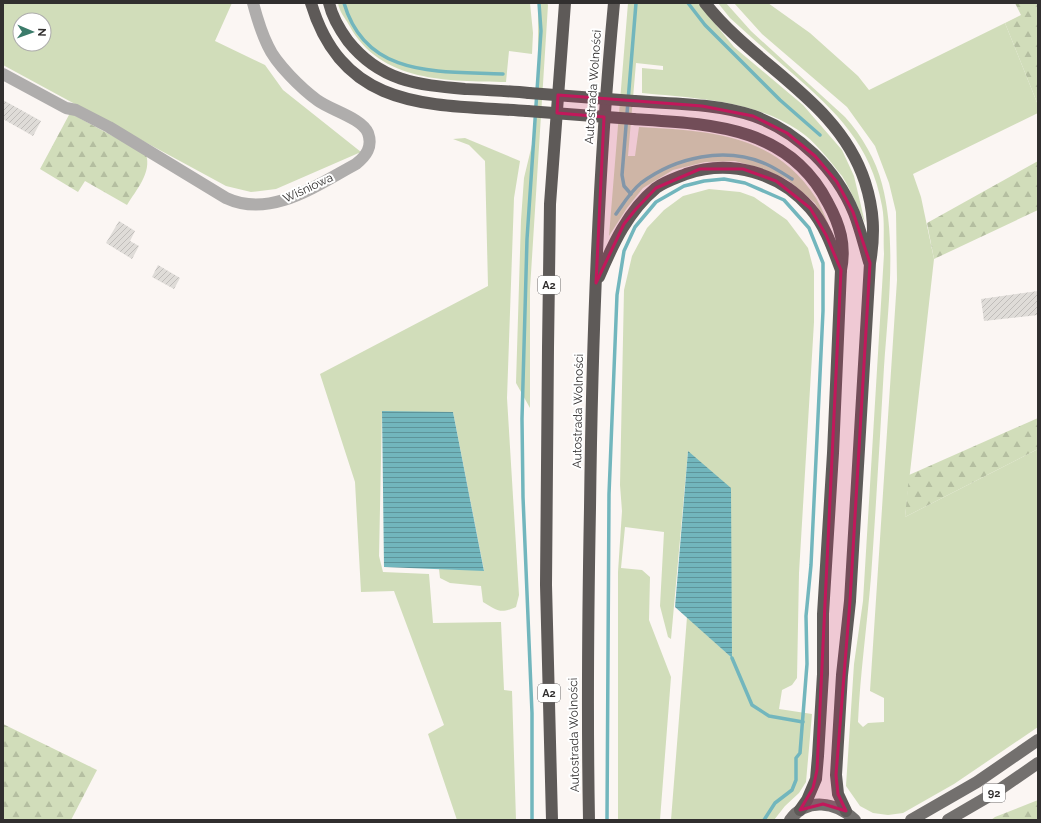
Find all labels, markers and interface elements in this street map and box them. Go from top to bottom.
north arrow [12,12,52,52]
text: N [35,28,48,37]
street label: Autostrada Wolności [582,29,604,145]
street label: Wiśniowa [281,170,335,206]
road number: A2 [538,276,560,294]
street label: Autostrada Wolności [570,354,586,468]
street label: Autostrada Wolności [566,678,582,792]
road number: A2 [538,684,560,702]
road number: 92 [983,784,1005,802]

